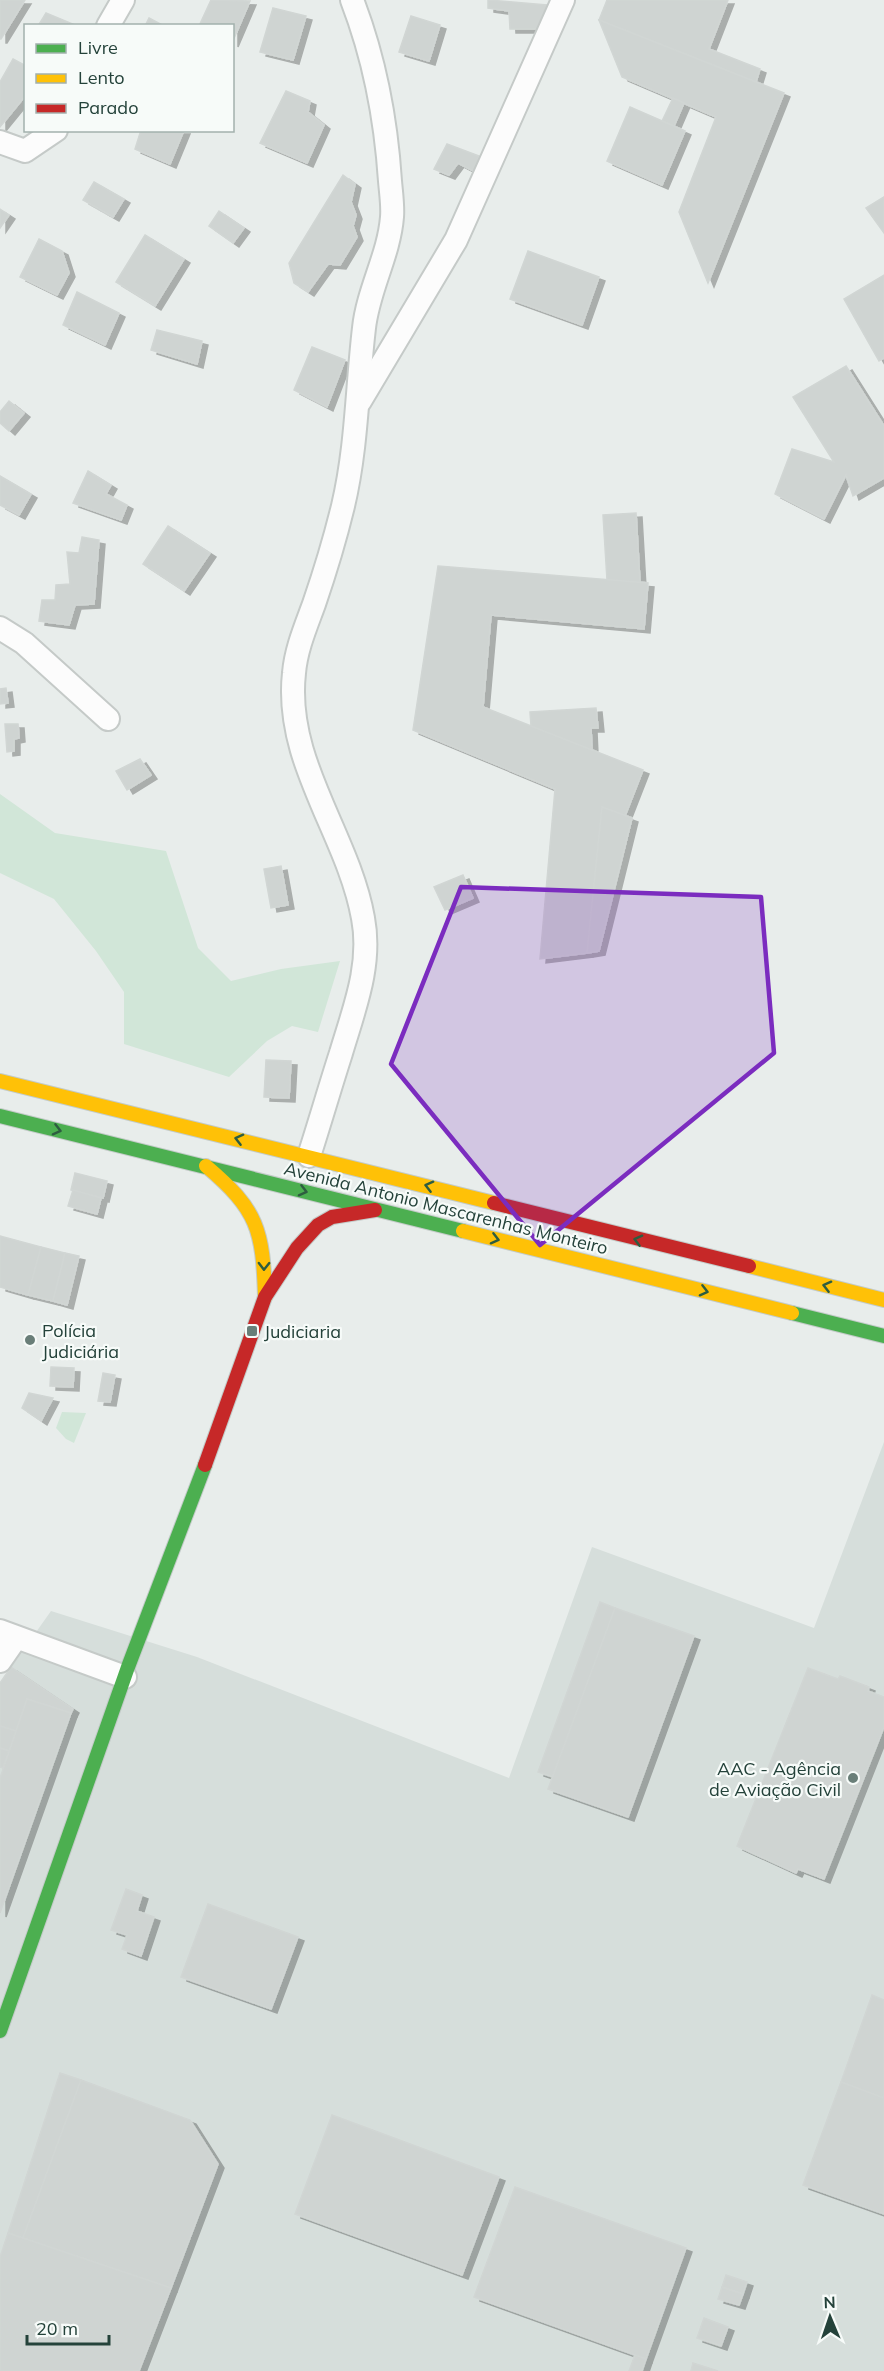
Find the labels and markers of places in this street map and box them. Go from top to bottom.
place label: Polícia Judiciária [42,1319,119,1363]
place label: Judiciaria [264,1320,341,1343]
marker: Judiciaria [245,1324,259,1338]
marker: Polícia Judiciária [23,1333,37,1347]
place label: AAC - Agência de Aviação Civil [709,1757,841,1801]
marker: AAC - Agência de Aviação Civil [846,1771,860,1785]

